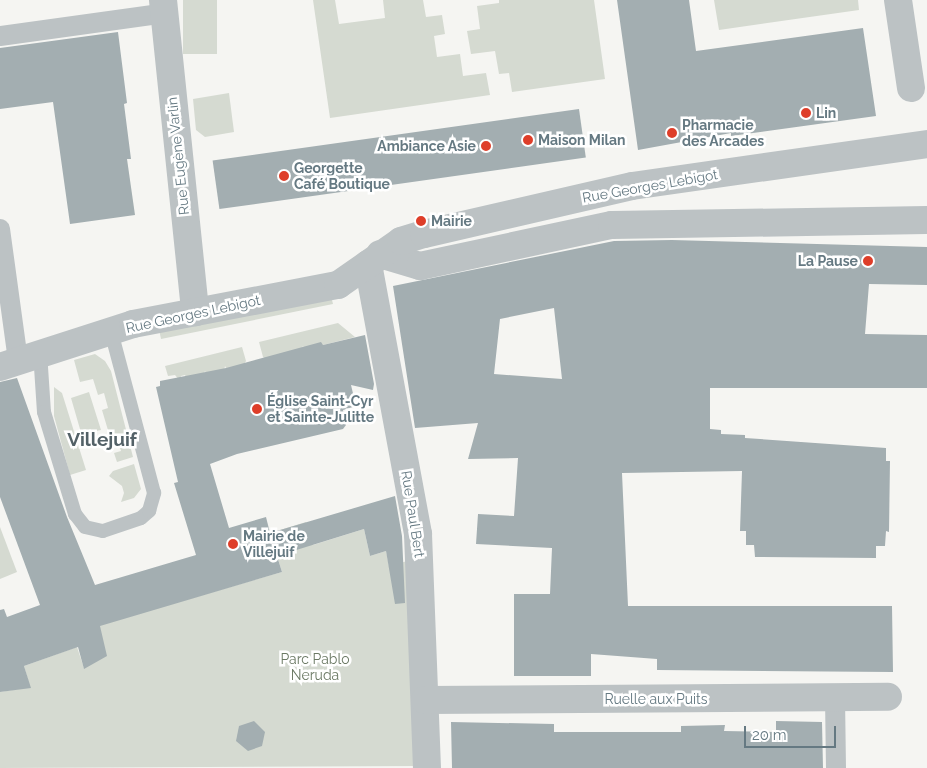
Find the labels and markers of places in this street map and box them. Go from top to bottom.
place label: Lin [816,105,836,121]
marker: Lin [800,107,812,119]
place label: Pharmacie des Arcades [682,117,765,150]
marker: Pharmacie des Arcades [666,127,678,139]
place label: Maison Milan [538,132,625,148]
marker: Maison Milan [522,134,534,146]
place label: Ambiance Asie [377,138,476,154]
marker: Ambiance Asie [480,140,492,152]
place label: Georgette Café Boutique [294,160,390,192]
marker: Georgette Café Boutique [278,170,290,182]
place label: Mairie [431,213,472,229]
marker: Mairie [415,215,427,227]
place label: La Pause [798,253,858,269]
marker: La Pause [862,255,874,267]
place label: Église Saint-Cyr et Sainte-Julitte [267,393,374,426]
marker: Église Saint-Cyr et Sainte-Julitte [251,403,263,415]
place label: Mairie de Villejuif [243,528,305,560]
marker: Mairie de Villejuif [227,538,239,550]

